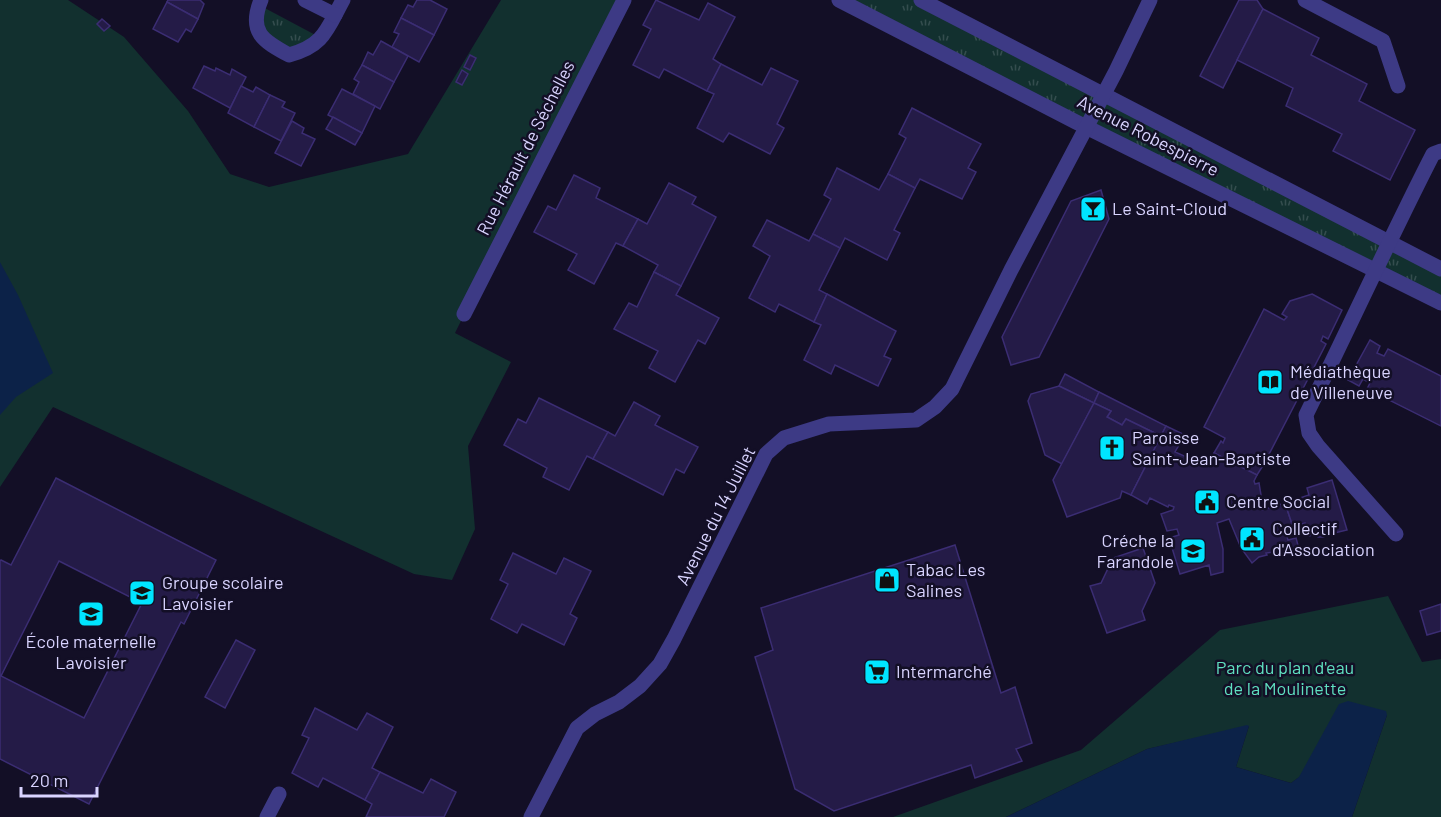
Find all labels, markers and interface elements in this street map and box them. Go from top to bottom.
street label: Rue Hérault de Séchelles [472,57,579,238]
street label: Avenue Robespierre [1074,90,1223,180]
bar icon: Le Saint-Cloud [1078,194,1108,224]
place label: Le Saint-Cloud [1112,197,1227,219]
place label: Médiathèque de Villeneuve [1290,360,1393,403]
library icon: Médiathèque de Villeneuve [1255,367,1285,397]
place label: Paroisse Saint-Jean-Baptiste [1132,426,1291,469]
church icon: Paroisse Saint-Jean-Baptiste [1097,433,1127,463]
street label: Avenue du 14 Juillet [671,443,760,589]
public building icon: Centre Social [1192,487,1222,517]
place label: Centre Social [1226,490,1330,512]
place label: Collectif d'Association [1272,517,1375,560]
public building icon: Collectif d'Association [1237,524,1267,554]
place label: Créche la Farandole [1096,529,1174,572]
school or university icon: Créche la Farandole [1178,536,1208,566]
place label: Tabac Les Salines [906,558,985,601]
shop icon: Tabac Les Salines [872,565,902,595]
place label: Groupe scolaire Lavoisier [162,571,284,614]
school or university icon: Groupe scolaire Lavoisier [127,578,157,608]
school or university icon: École maternelle Lavoisier [76,599,106,629]
place label: École maternelle Lavoisier [26,630,156,673]
park label: Parc du plan d'eau de la Moulinette [1216,656,1354,699]
supermarket icon: Intermarché [862,657,892,687]
place label: Intermarché [896,660,992,682]
scale bar [21,760,98,798]
text: 20 m [30,769,68,791]

